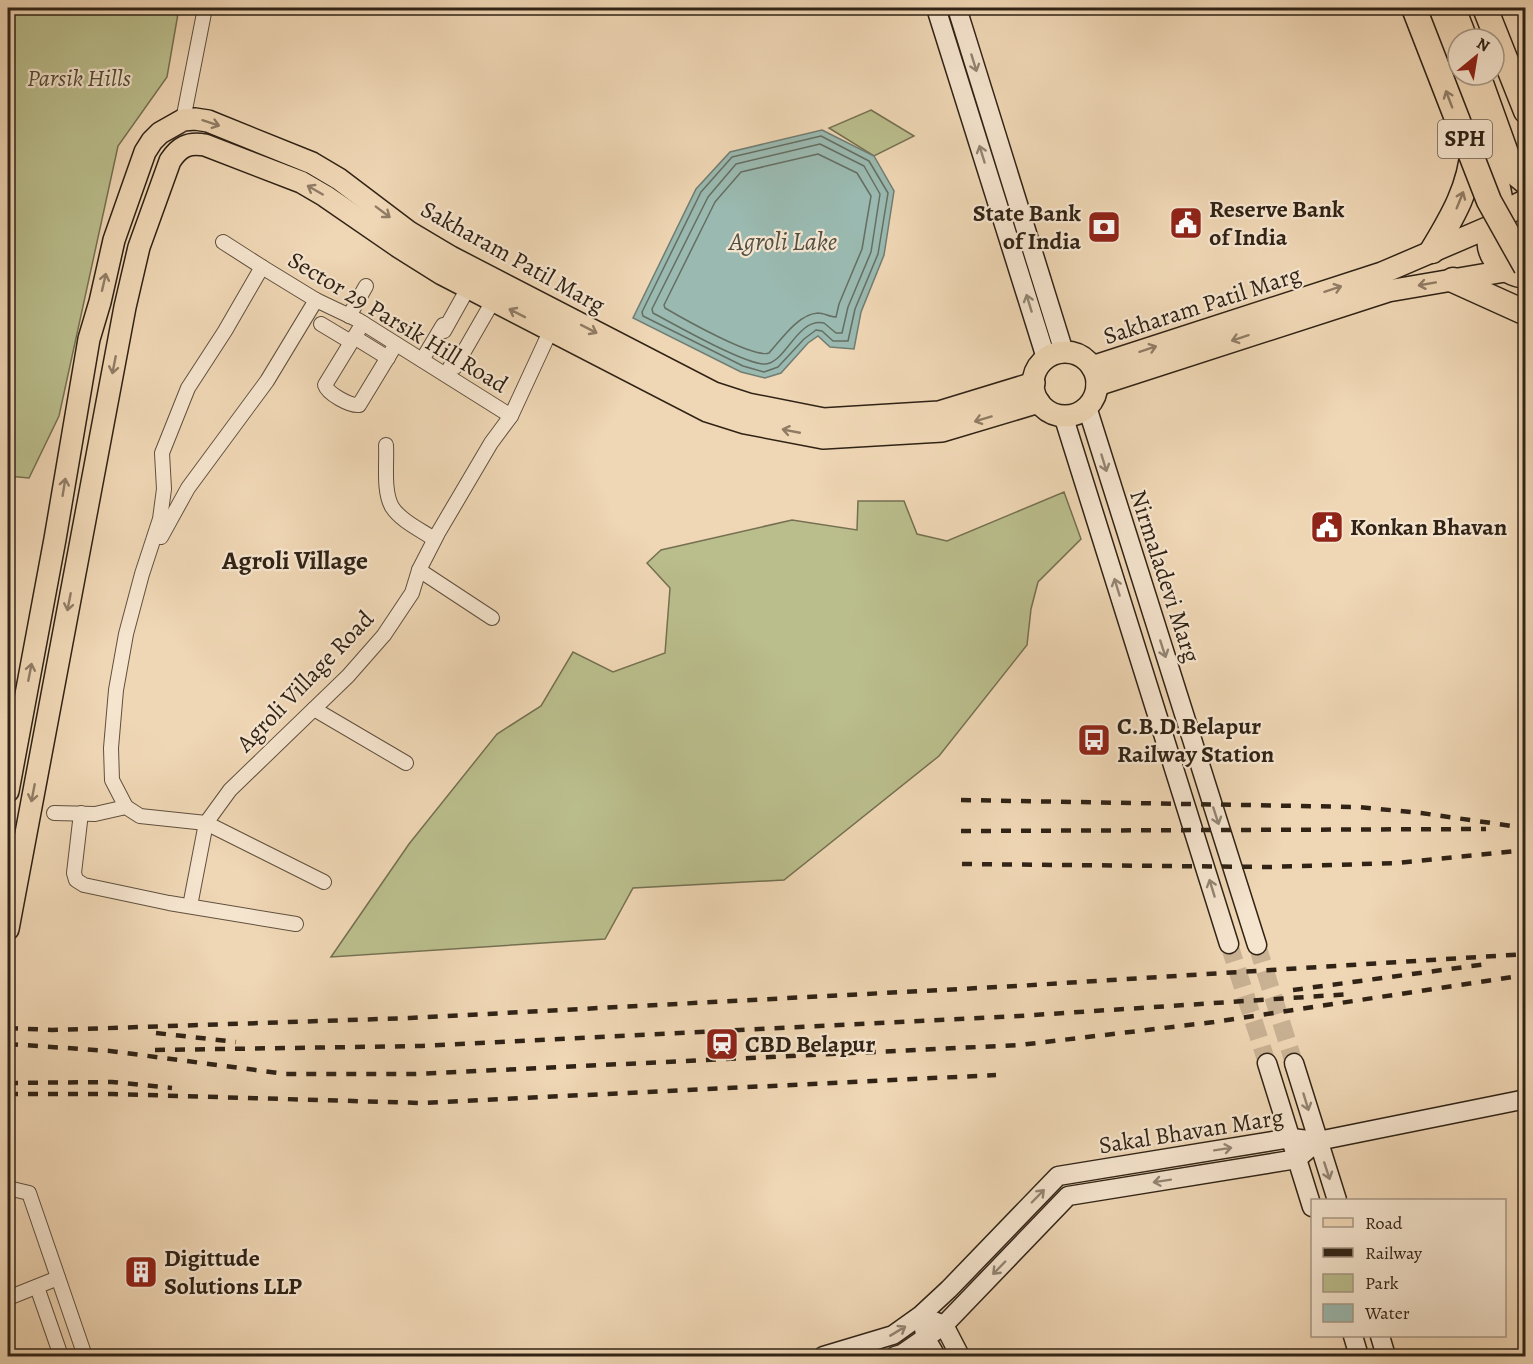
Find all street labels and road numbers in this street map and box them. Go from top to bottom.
road number: SPH [1438,120,1492,158]
street label: Sakharam Patil Marg [415,193,611,321]
street label: Sector 29 Parsik Hill Road [282,244,514,400]
street label: Sakharam Patil Marg [1099,258,1305,352]
street label: Nirmaladevi Marg [1122,486,1208,666]
street label: Agroli Village Road [228,603,381,759]
street label: Sakal Bhavan Marg [1096,1101,1286,1161]

